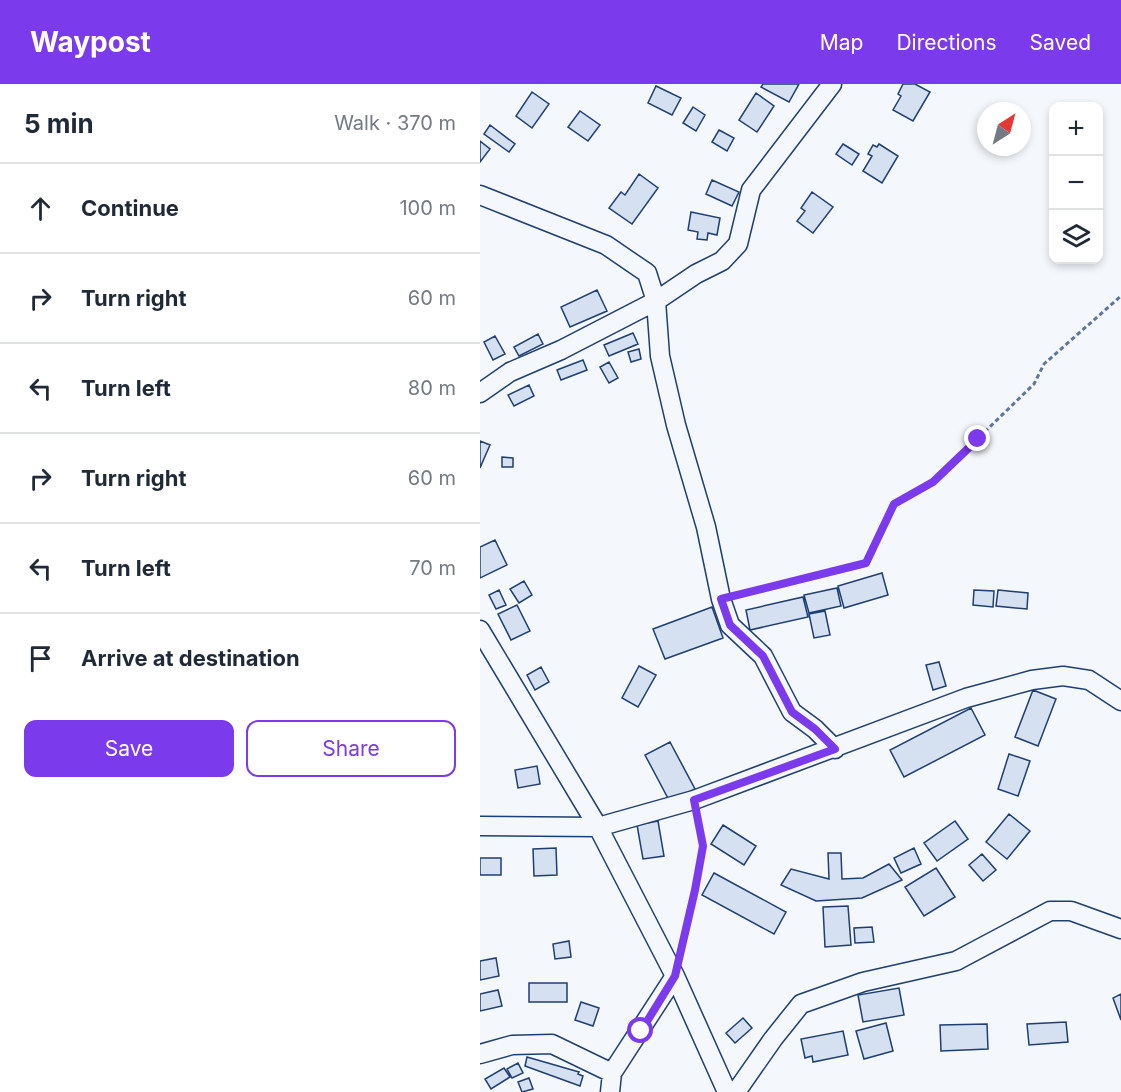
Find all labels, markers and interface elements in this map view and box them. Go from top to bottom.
text: Waypost [30,25,151,59]
text: Map [820,30,863,55]
text: Directions [896,30,997,55]
text: Saved [1030,30,1091,55]
north arrow [977,102,1031,156]
map controls [1049,102,1103,264]
button: + [1049,102,1103,156]
text: 5 min [24,108,94,139]
text: Walk · 370 m [334,111,456,135]
button: − [1049,156,1103,210]
icon: ahead [24,192,57,225]
text: Continue [81,195,179,221]
text: 100 m [399,196,456,220]
button: layers [1049,210,1103,264]
icon: right [24,282,57,315]
text: Turn right [81,285,187,311]
text: 60 m [408,286,456,310]
icon: left [24,372,57,405]
text: Turn left [81,375,171,401]
text: 80 m [408,376,456,400]
route end [964,425,990,451]
icon: right [24,462,57,495]
text: Turn right [81,465,187,491]
text: 60 m [408,466,456,490]
icon: left [24,552,57,585]
text: Turn left [81,555,171,581]
text: 70 m [409,556,456,580]
icon: arrive [24,642,57,675]
text: Arrive at destination [81,645,300,671]
button: Save [24,720,234,777]
button: Share [246,720,456,777]
route start [627,1017,653,1043]

